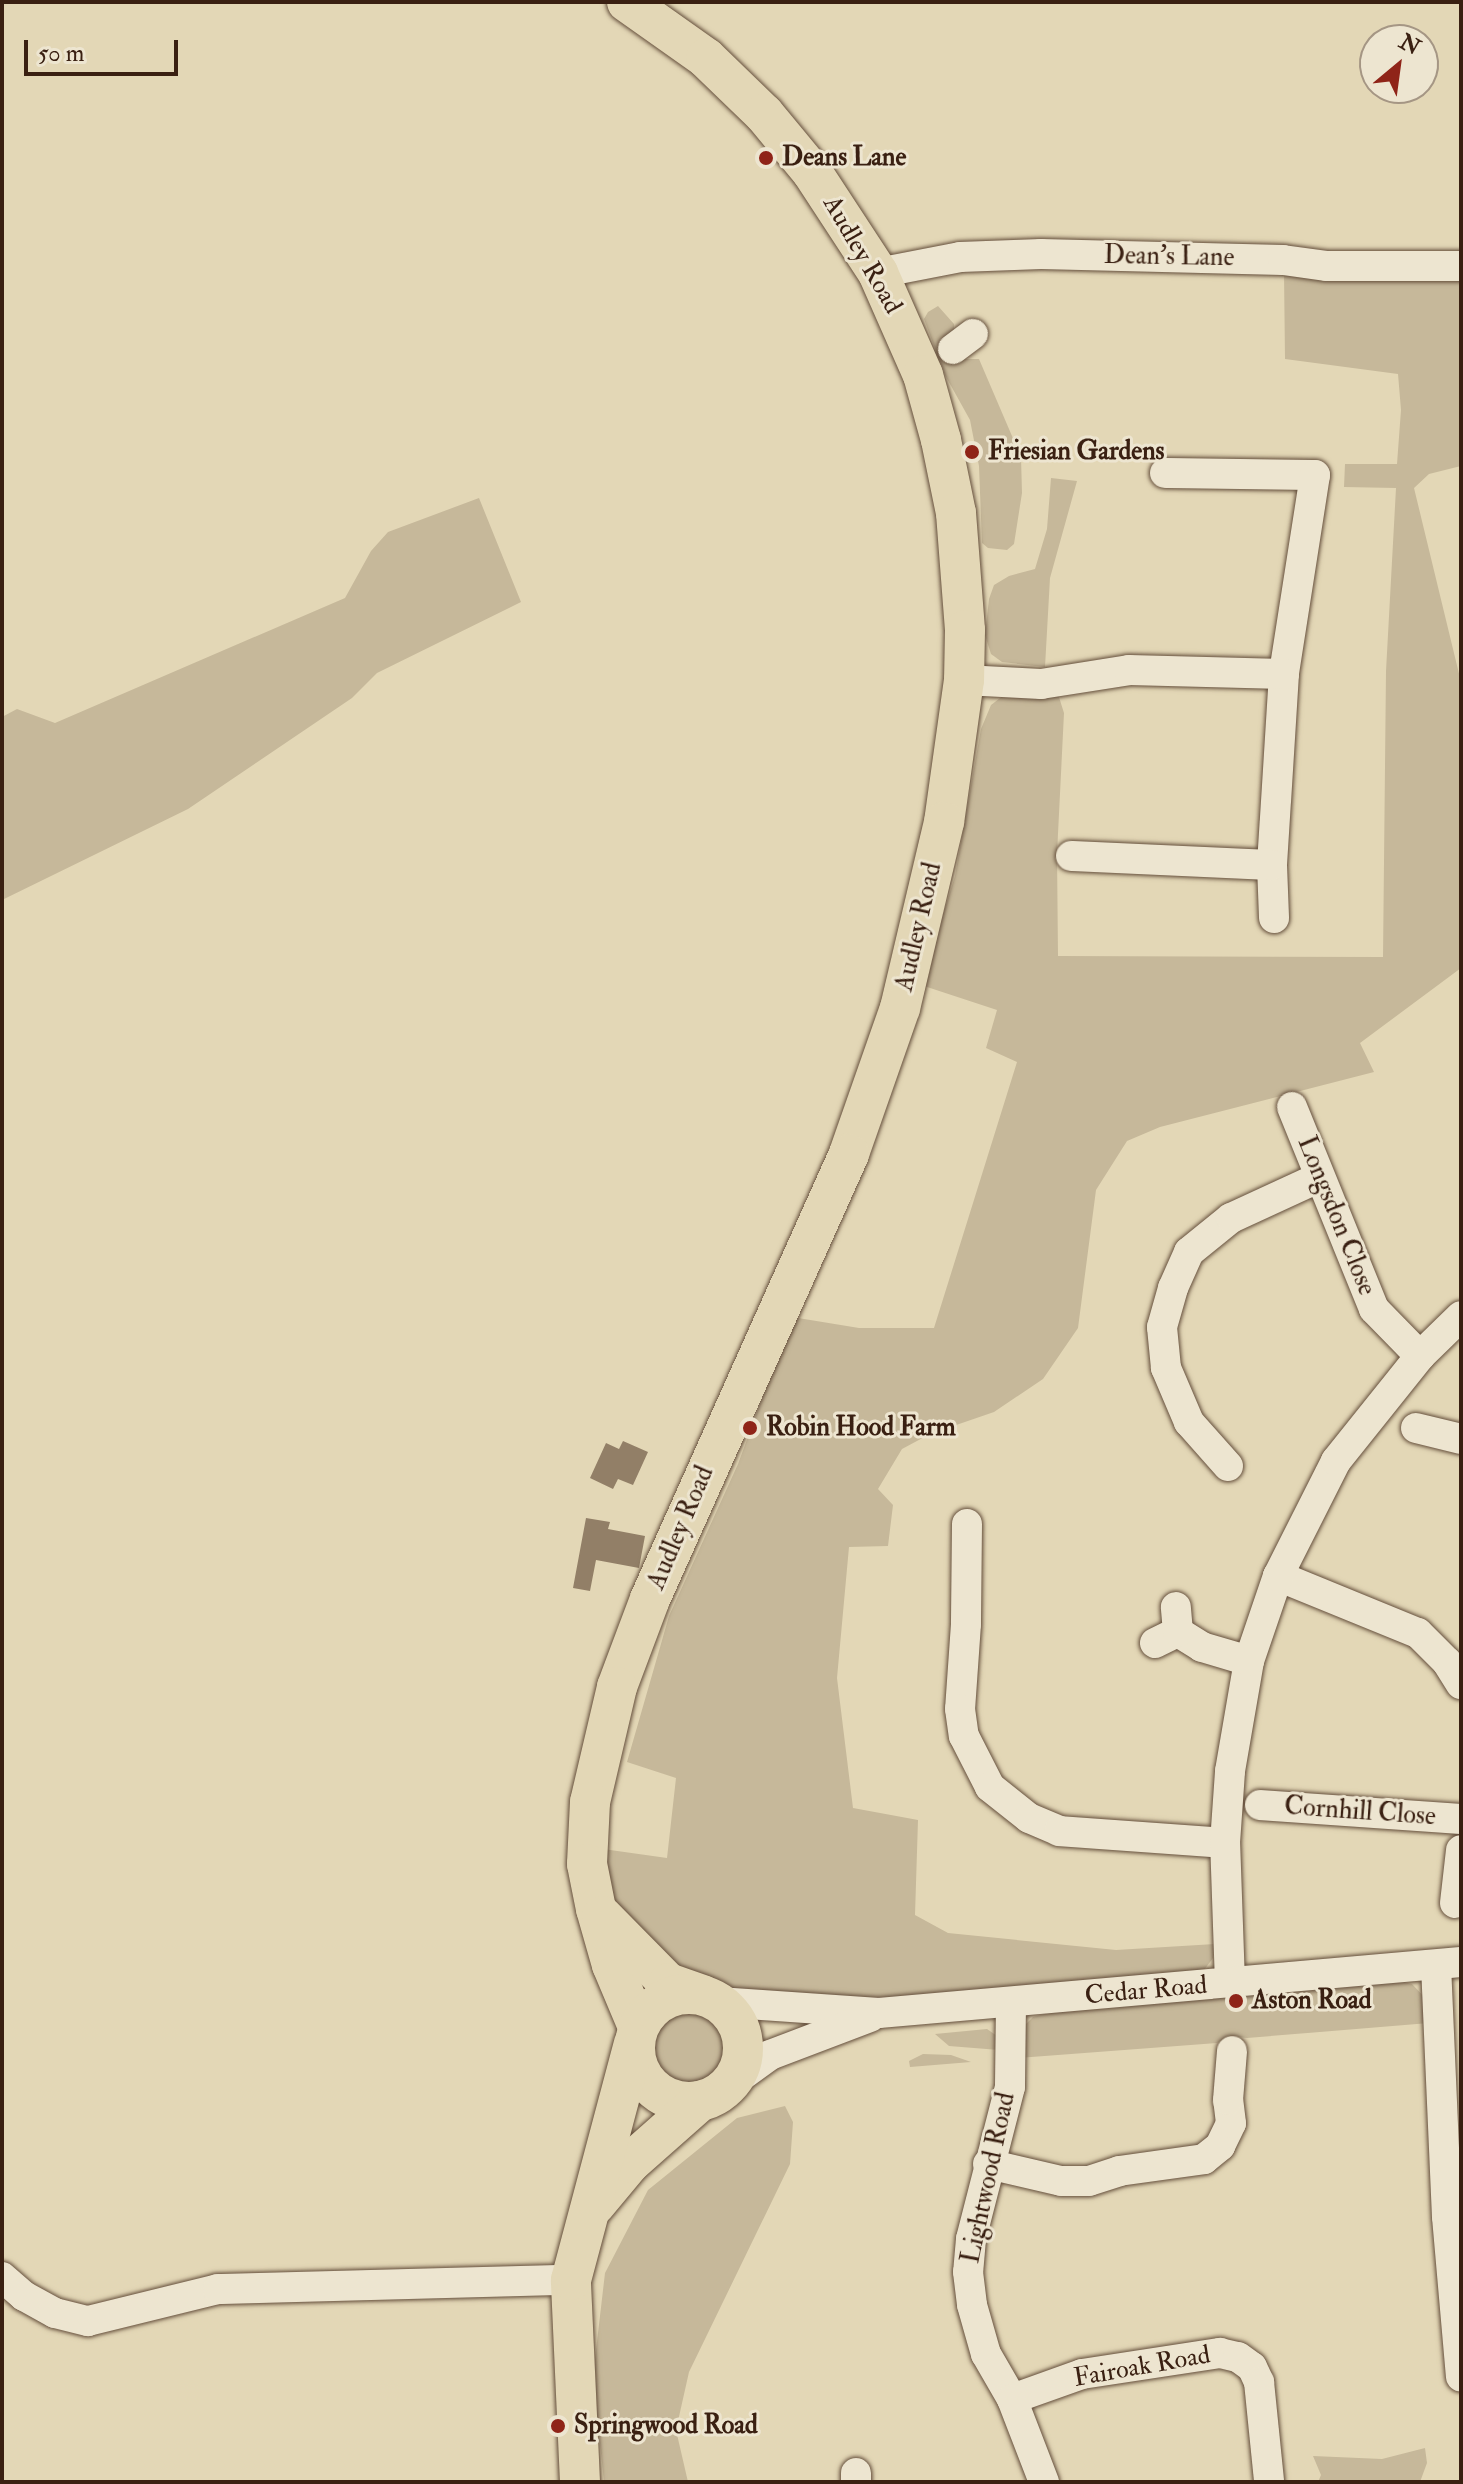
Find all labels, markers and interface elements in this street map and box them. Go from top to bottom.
scale bar [28,24,182,74]
north arrow [1359,24,1439,104]
text: N [1394,28,1425,62]
text: 50 m [38,38,84,69]
place label: Deans Lane [782,142,906,174]
marker: Deans Lane [757,149,775,167]
street label: Audley Road [816,190,908,320]
street label: Dean's Lane [1103,240,1235,274]
place label: Friesian Gardens [988,436,1164,468]
marker: Friesian Gardens [963,443,981,461]
street label: Audley Road [889,860,949,994]
street label: Longsdon Close [1290,1132,1382,1300]
place label: Robin Hood Farm [766,1412,956,1444]
marker: Robin Hood Farm [741,1419,759,1437]
street label: Audley Road [641,1461,721,1595]
street label: Cornhill Close [1283,1791,1437,1833]
street label: Cedar Road [1083,1970,1209,2012]
place label: Aston Road [1252,1985,1372,2017]
marker: Aston Road [1227,1992,1245,2010]
street label: Lightwood Road [956,2090,1022,2266]
street label: Fairoak Road [1071,2340,1213,2394]
place label: Springwood Road [574,2410,758,2442]
marker: Springwood Road [549,2417,567,2435]

